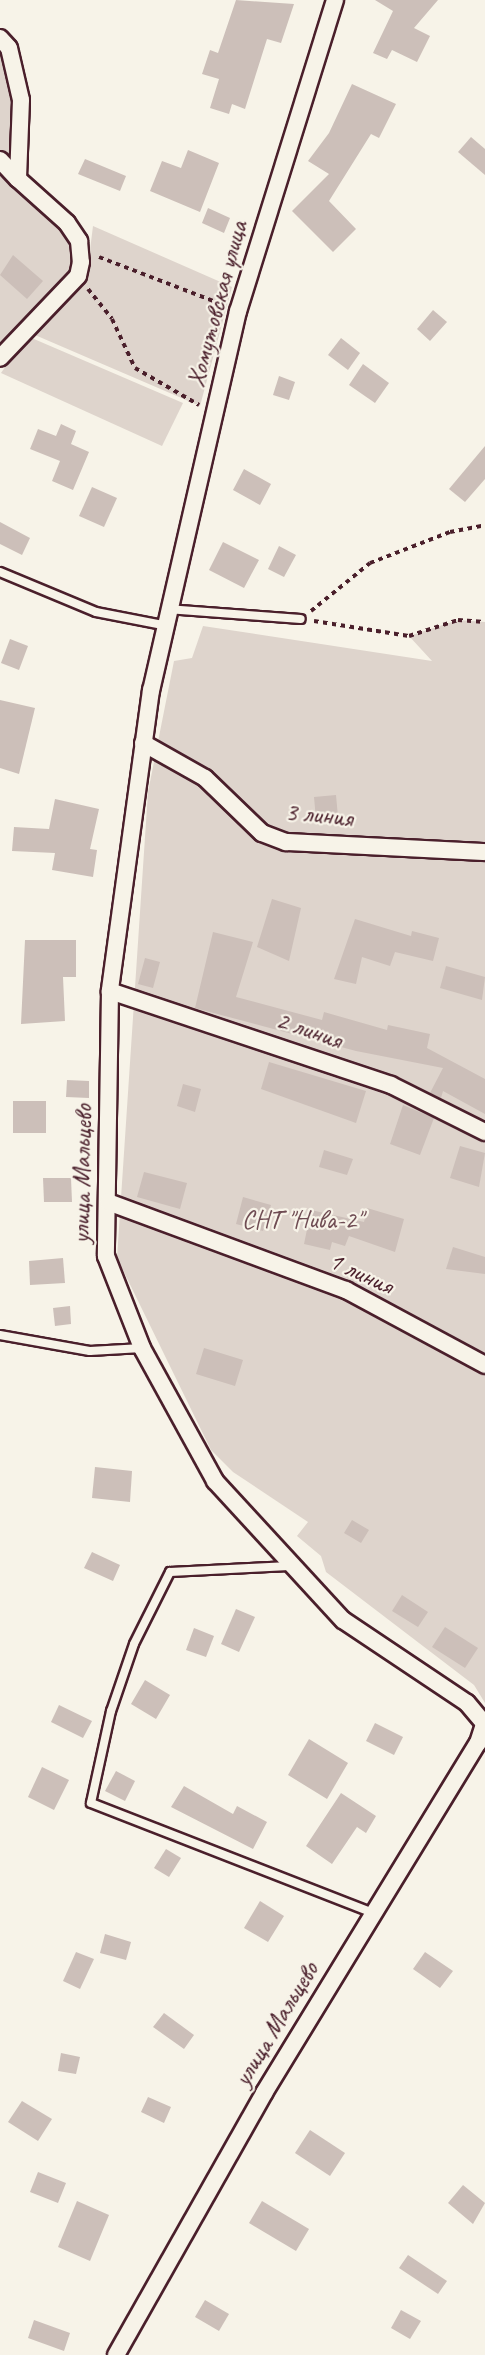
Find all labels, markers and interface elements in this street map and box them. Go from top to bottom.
street label: Хомутовская улица [180,217,254,391]
street label: 3 линия [284,796,354,834]
street label: 2 линия [272,1004,346,1056]
street label: улица Мальцево [65,1104,99,1244]
park label: СНТ "Нива-2" [242,1204,362,1236]
street label: 1 линия [324,1245,398,1301]
street label: улица Мальцево [227,1956,325,2092]

